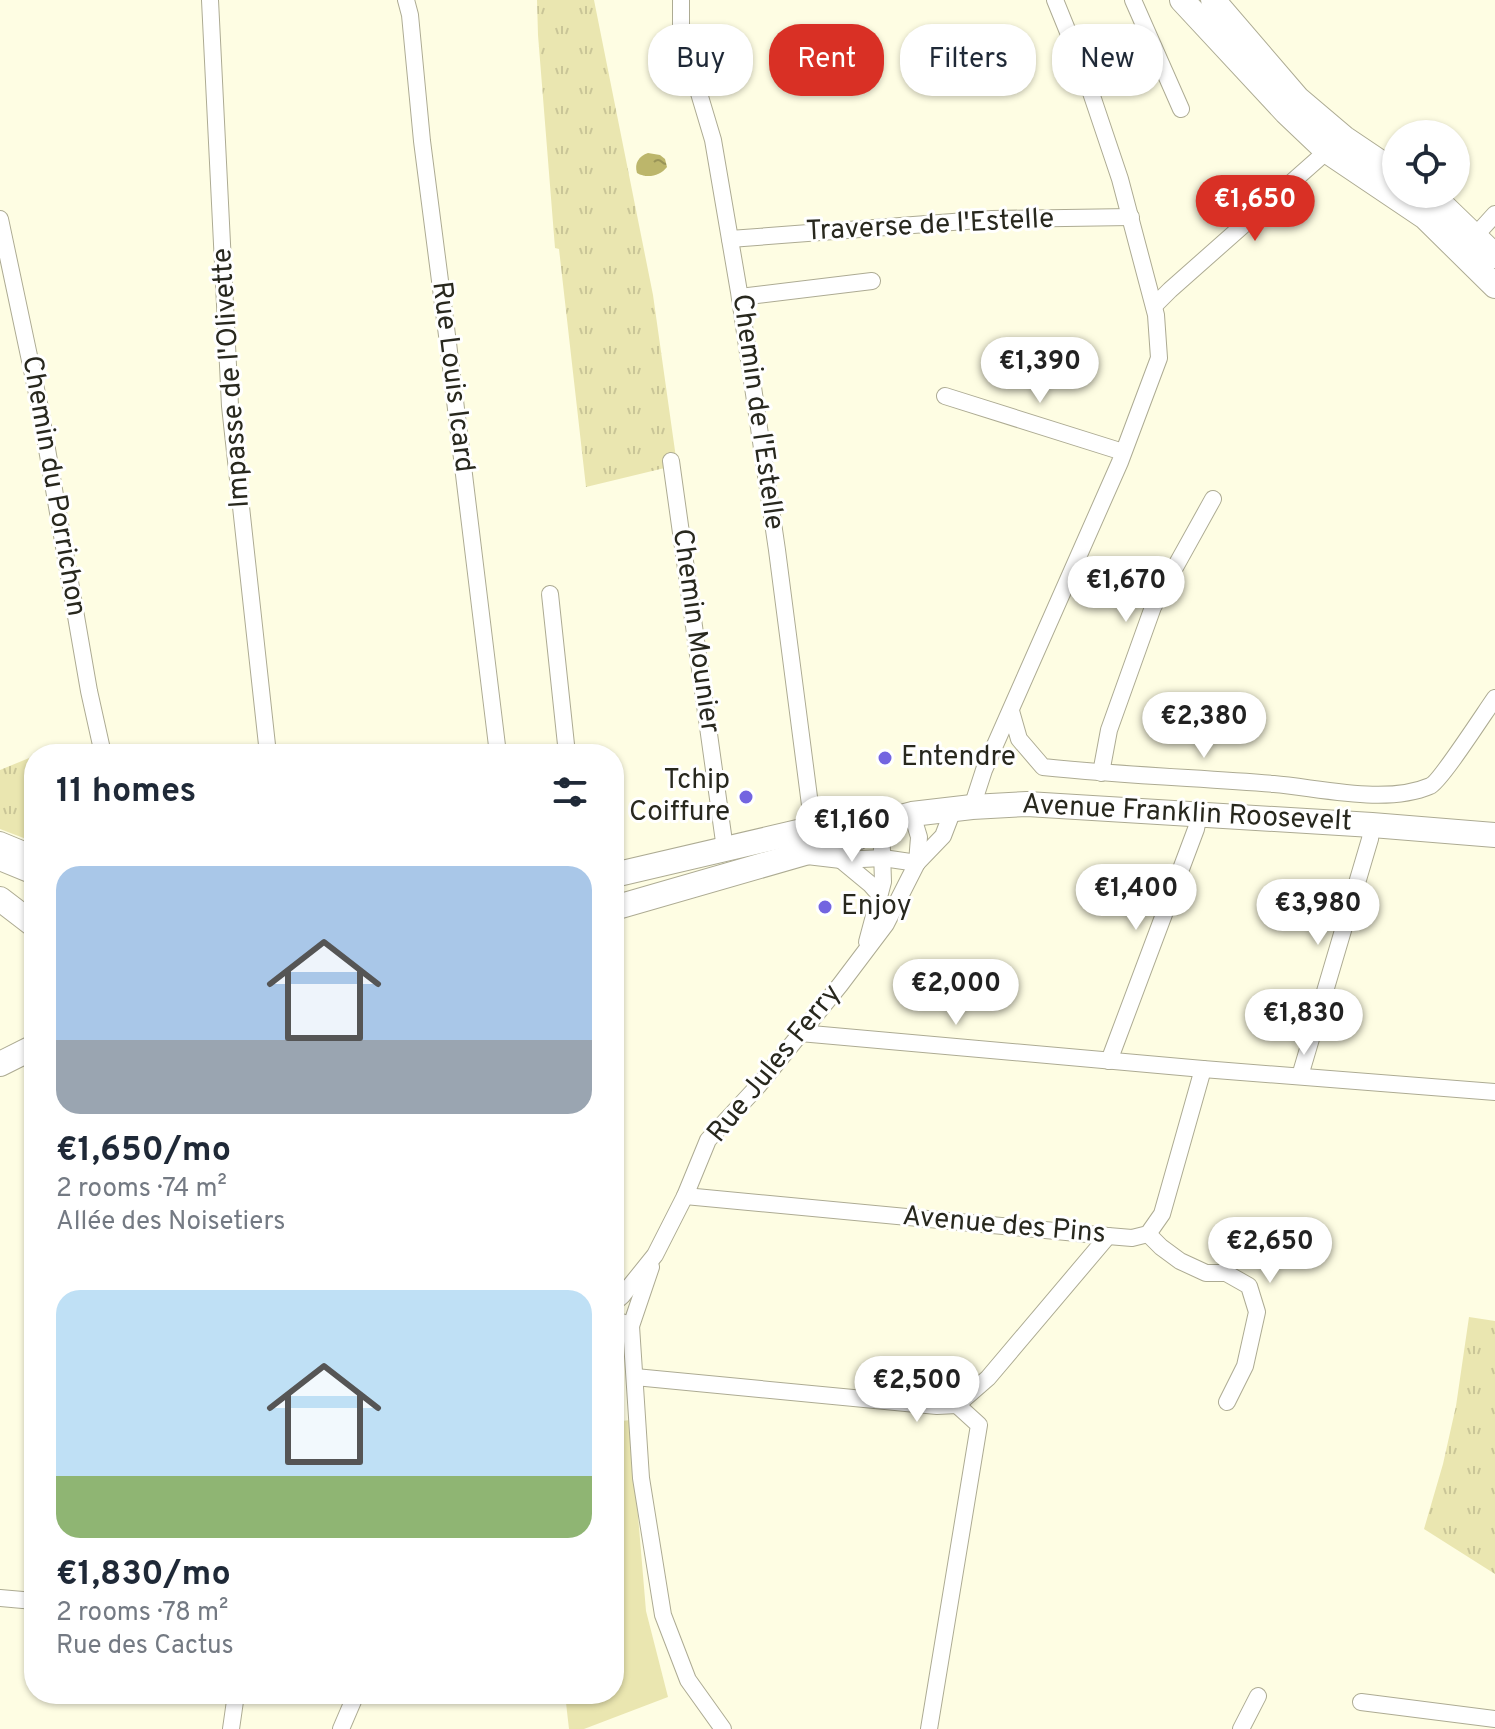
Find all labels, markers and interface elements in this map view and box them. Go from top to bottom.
chip: Buy [648,24,753,96]
chip: Rent [769,24,884,96]
chip: Filters [900,24,1036,96]
chip: New [1052,24,1163,96]
map controls [1382,120,1470,208]
button: locate [1382,120,1470,208]
pin: €1,650 [1190,175,1320,243]
text: €1,650 [1214,184,1296,217]
street label: Traverse de l'Estelle [805,202,1055,250]
street label: Impasse de l'Olivette [205,247,259,509]
street label: Rue Louis Icard [422,279,482,475]
street label: Chemin de l'Estelle [723,292,791,532]
pin: €1,390 [975,337,1105,405]
text: €1,390 [999,346,1081,379]
street label: Chemin du Porrichon [12,353,94,619]
street label: Chemin Mounier [663,526,727,736]
pin: €1,670 [1061,556,1191,624]
text: €1,670 [1086,565,1166,598]
pin: €2,380 [1139,692,1269,760]
text: €2,380 [1160,701,1248,734]
place label: Entendre [901,740,1016,776]
marker: Entendre [876,749,894,767]
place label: Tchip Coiffure [629,763,730,831]
icon: filters [548,770,592,814]
text: 11 homes [56,771,196,814]
street label: Avenue Franklin Roosevelt [1021,787,1353,841]
marker: Tchip Coiffure [737,788,755,806]
pin: €1,160 [787,796,917,864]
text: €1,160 [813,805,891,838]
pin: €1,400 [1071,864,1201,932]
text: €1,400 [1094,873,1178,906]
pin: €3,980 [1253,879,1383,947]
text: €3,980 [1275,888,1362,921]
place label: Enjoy [841,889,912,925]
marker: Enjoy [816,898,834,916]
icon: home [252,918,396,1062]
pin: €2,000 [891,959,1021,1027]
text: €2,000 [911,968,1001,1001]
street label: Rue Jules Ferry [700,977,850,1151]
pin: €1,830 [1239,989,1369,1057]
text: €1,830 [1263,998,1345,1031]
text: €1,650/mo [56,1130,231,1173]
text: 2 rooms · 74 m² [56,1173,227,1206]
street label: Avenue des Pins [901,1199,1107,1253]
text: Allée des Noisetiers [56,1206,285,1239]
pin: €2,650 [1205,1217,1335,1285]
text: €2,650 [1226,1226,1314,1259]
icon: home [252,1342,396,1486]
pin: €2,500 [852,1356,982,1424]
text: €2,500 [872,1365,962,1398]
text: €1,830/mo [56,1554,231,1597]
text: 2 rooms · 78 m² [56,1597,228,1630]
text: Rue des Cactus [56,1630,234,1663]

